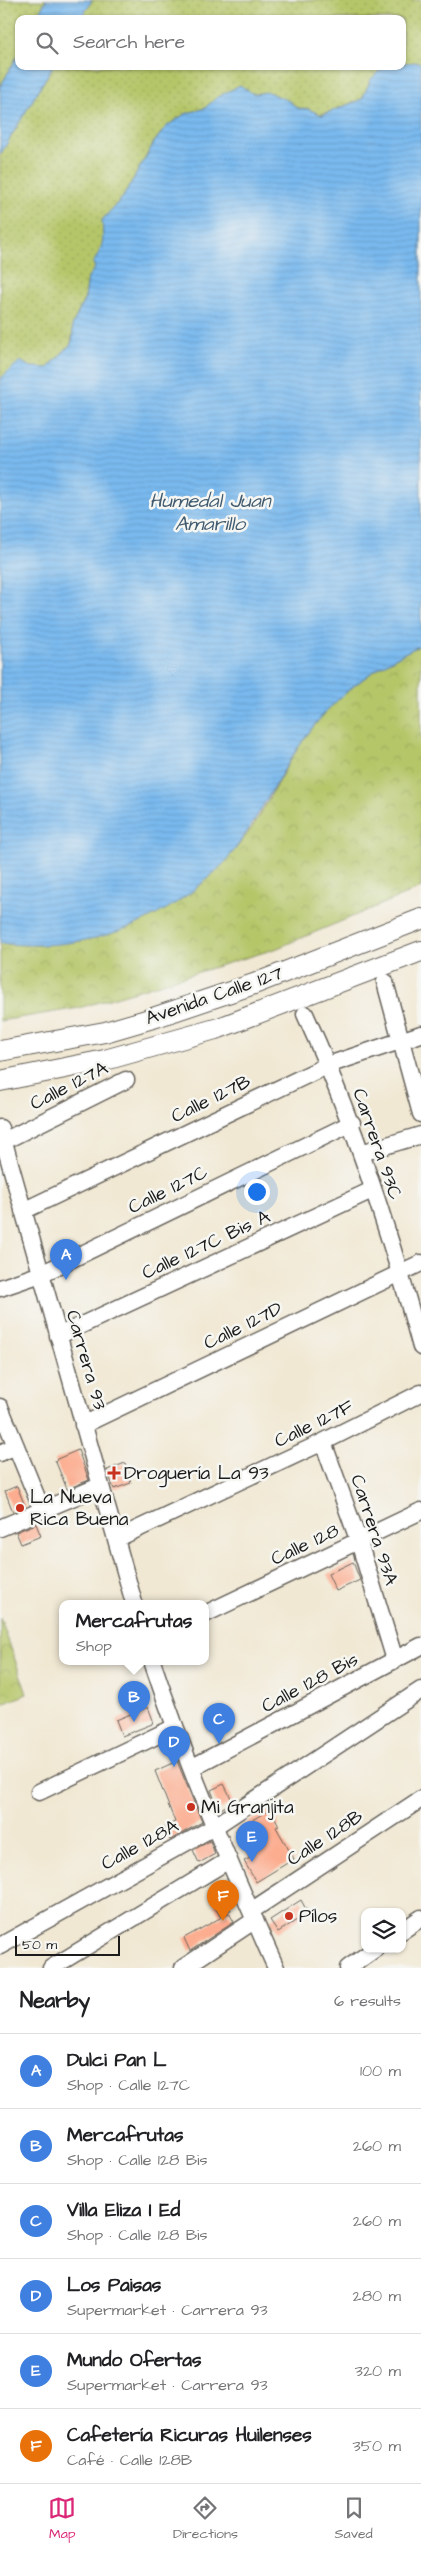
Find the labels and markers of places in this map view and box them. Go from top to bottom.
pin: A [50,1239,82,1280]
place label: Droguería La 93 [124,1460,269,1488]
marker: Droguería La 93 [108,1467,120,1479]
place label: La Nueva Rica Buena [30,1484,129,1533]
marker: La Nueva Rica Buena [14,1502,26,1514]
pin: B [118,1681,150,1722]
pin: C [203,1703,235,1744]
pin: D [158,1726,190,1767]
place label: Mi Granjita [201,1794,294,1821]
marker: Mi Granjita [185,1801,197,1813]
pin: E [236,1821,268,1862]
pin: F [207,1880,239,1921]
place label: Pílos [299,1903,337,1930]
marker: Pílos [283,1910,295,1922]

